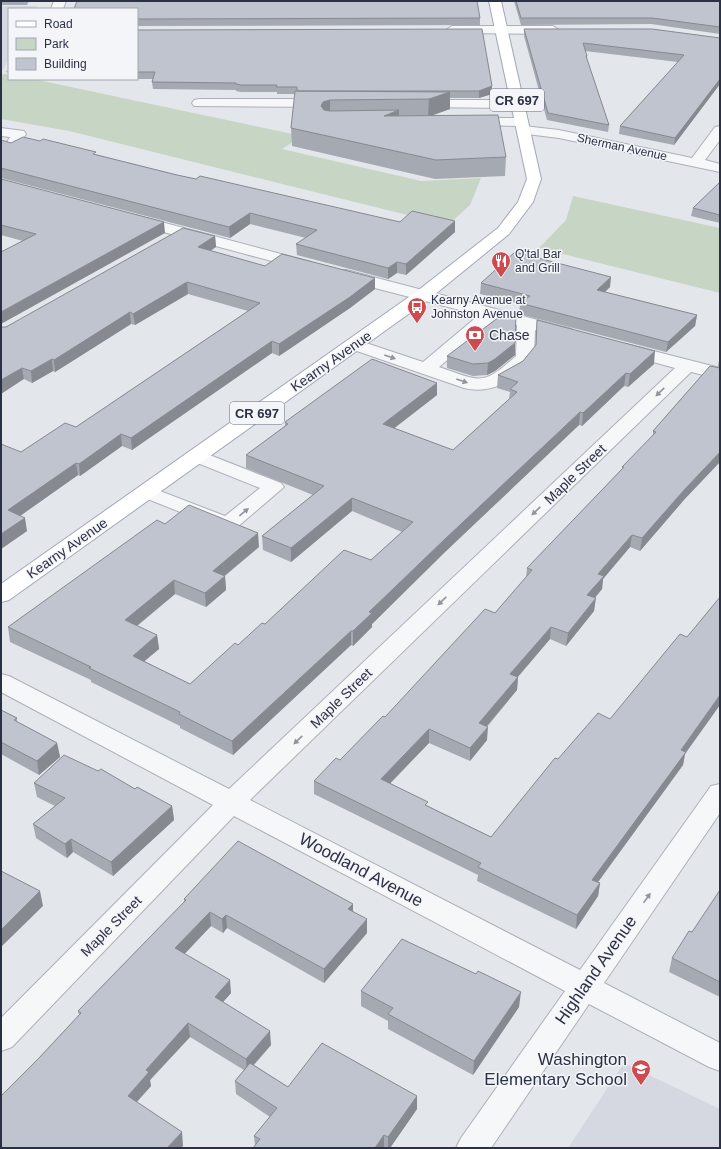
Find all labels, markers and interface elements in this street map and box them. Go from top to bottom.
legend [8,8,138,80]
text: Road [44,17,73,31]
text: Park [44,37,70,51]
text: Building [44,57,87,71]
road number: CR 697 [490,89,544,111]
street label: Sherman Avenue [576,131,669,163]
place label: Q'tal Bar and Grill [515,247,561,275]
restaurant icon: Q'tal Bar and Grill [490,250,512,278]
place label: Kearny Avenue at Johnston Avenue [431,293,526,321]
bus stop icon: Kearny Avenue at Johnston Avenue [406,296,428,324]
bank icon: Chase [464,324,486,352]
street label: Kearny Avenue [288,327,375,395]
place label: Chase [489,327,530,343]
one-way arrow [384,354,396,360]
one-way arrow [457,379,469,385]
one-way arrow [655,387,665,397]
road number: CR 697 [230,402,284,424]
street label: Maple Street [541,441,609,507]
one-way arrow [239,507,250,516]
one-way arrow [531,507,541,516]
street label: Kearny Avenue [24,514,111,582]
one-way arrow [437,596,447,606]
street label: Maple Street [307,665,375,731]
one-way arrow [293,735,303,745]
street label: Woodland Avenue [296,829,426,911]
street label: Maple Street [77,892,145,960]
one-way arrow [643,893,651,903]
street label: Highland Avenue [551,912,641,1028]
place label: Washington Elementary School [484,1050,627,1089]
school or university icon: Washington Elementary School [630,1058,652,1086]

